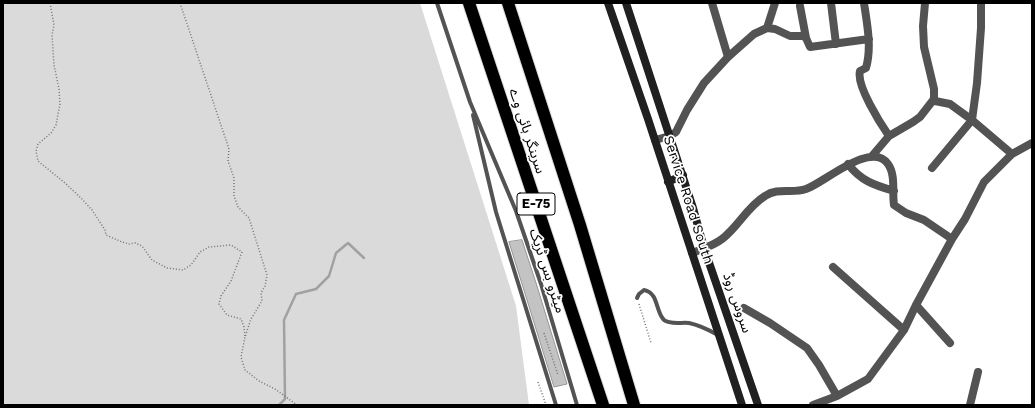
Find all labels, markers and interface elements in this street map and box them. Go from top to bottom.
street label: سرینگر ہائی وے [505,86,549,176]
street label: Service Road South [659,134,717,266]
road number: E-75 [517,193,555,215]
street label: میٹرو بس ٹریک [525,227,569,315]
street label: سروس روڈ [719,271,755,335]

